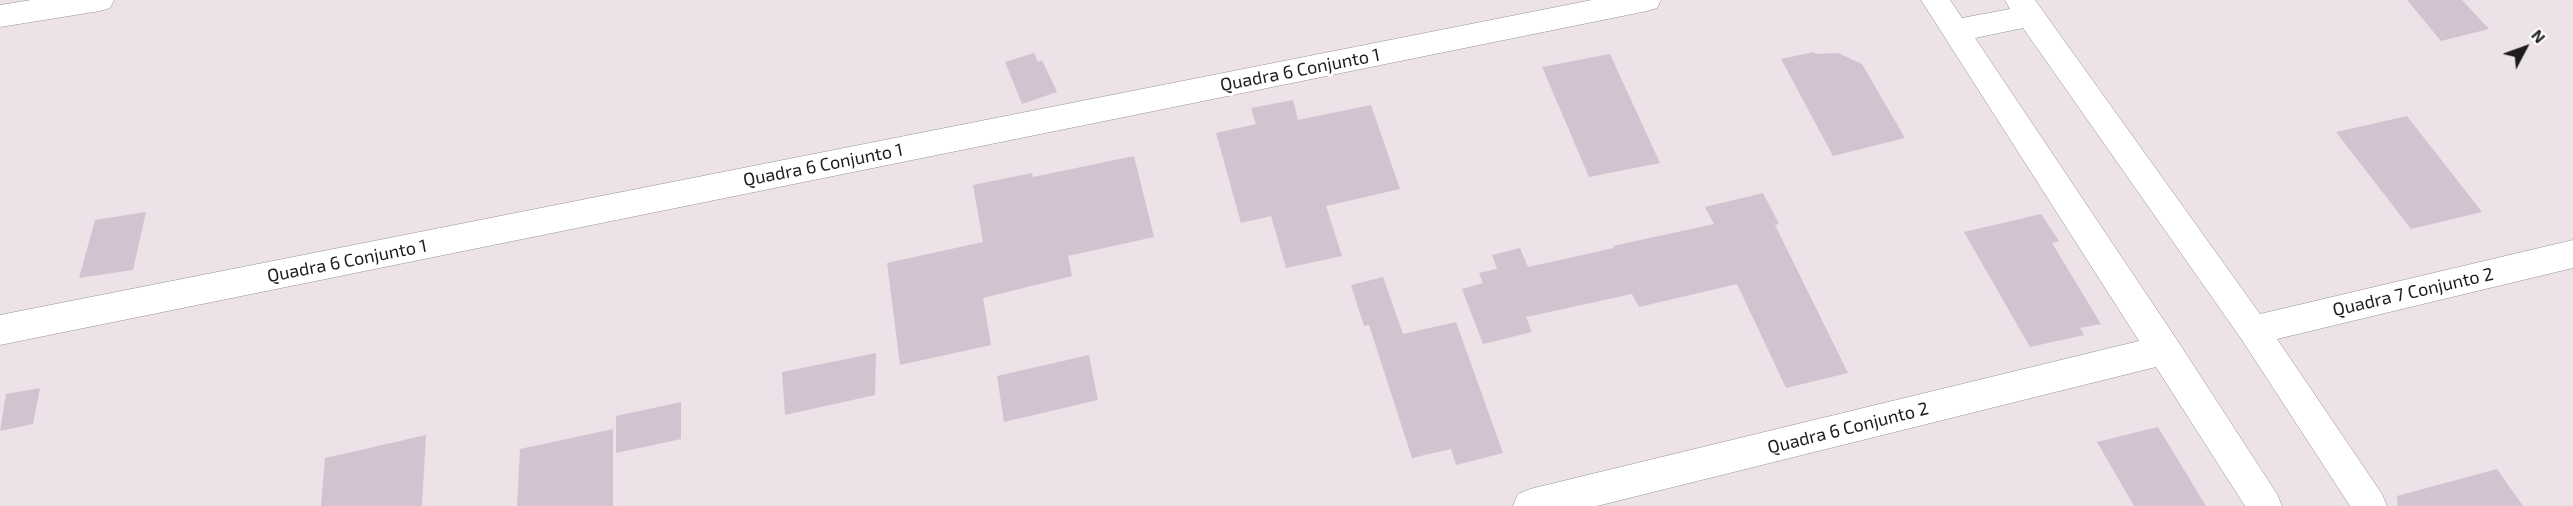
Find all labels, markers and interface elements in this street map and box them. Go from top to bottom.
north arrow [2495,18,2555,78]
text: N [2528,25,2550,46]
street label: Quadra 6 Conjunto 1 [1218,44,1382,96]
street label: Quadra 6 Conjunto 1 [741,139,905,191]
street label: Quadra 6 Conjunto 1 [265,235,429,287]
street label: Quadra 7 Conjunto 2 [2331,263,2495,321]
street label: Quadra 6 Conjunto 2 [1765,398,1931,458]

